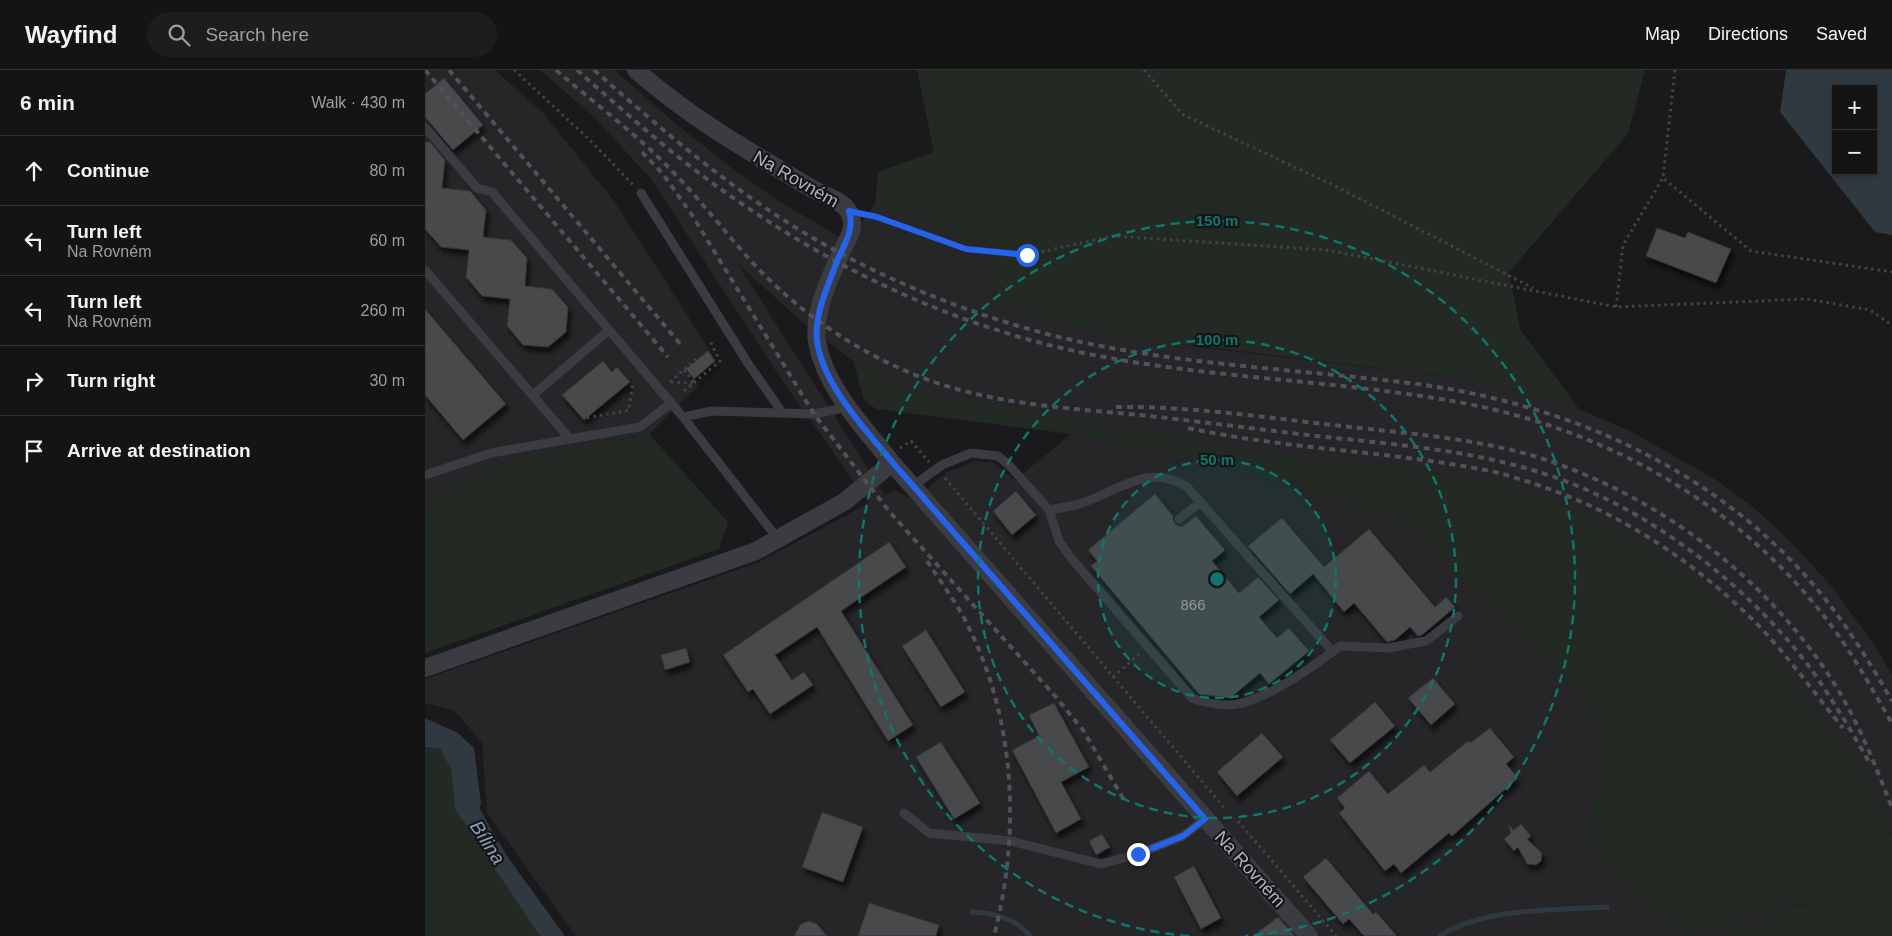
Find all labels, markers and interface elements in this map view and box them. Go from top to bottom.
search box [147,12,497,57]
text: Wayfind [25,21,117,48]
icon: search [165,21,193,49]
text: Search here [205,24,309,45]
text: Map [1645,24,1680,44]
text: Directions [1708,24,1788,44]
text: Saved [1816,24,1867,44]
map controls [1832,85,1877,175]
button: + [1832,85,1877,130]
text: 6 min [20,91,75,114]
text: Walk · 430 m [311,94,405,111]
button: − [1832,130,1877,175]
street label: Na Rovném [750,147,842,211]
icon: ahead [20,157,48,185]
text: Continue [67,160,149,181]
text: 80 m [369,162,405,179]
text: 150 m [1196,212,1238,229]
text: Turn left [67,221,142,242]
icon: left [20,227,48,255]
text: 60 m [369,232,405,249]
text: Na Rovném [67,243,151,260]
route start [1016,244,1039,267]
text: Turn left [67,291,142,312]
icon: left [20,297,48,325]
text: 260 m [361,302,405,319]
text: Na Rovném [67,313,151,330]
text: 100 m [1196,331,1238,348]
icon: right [20,367,48,395]
text: Turn right [67,370,155,391]
text: 30 m [369,372,405,389]
icon: arrive [20,437,48,465]
text: Arrive at destination [67,440,251,461]
text: 50 m [1200,451,1234,468]
centre of rings [1208,570,1226,588]
house number: 866 [1180,596,1206,613]
water label: Bílina [466,817,509,868]
street label: Na Rovném [1211,827,1289,911]
route end [1127,843,1150,866]

